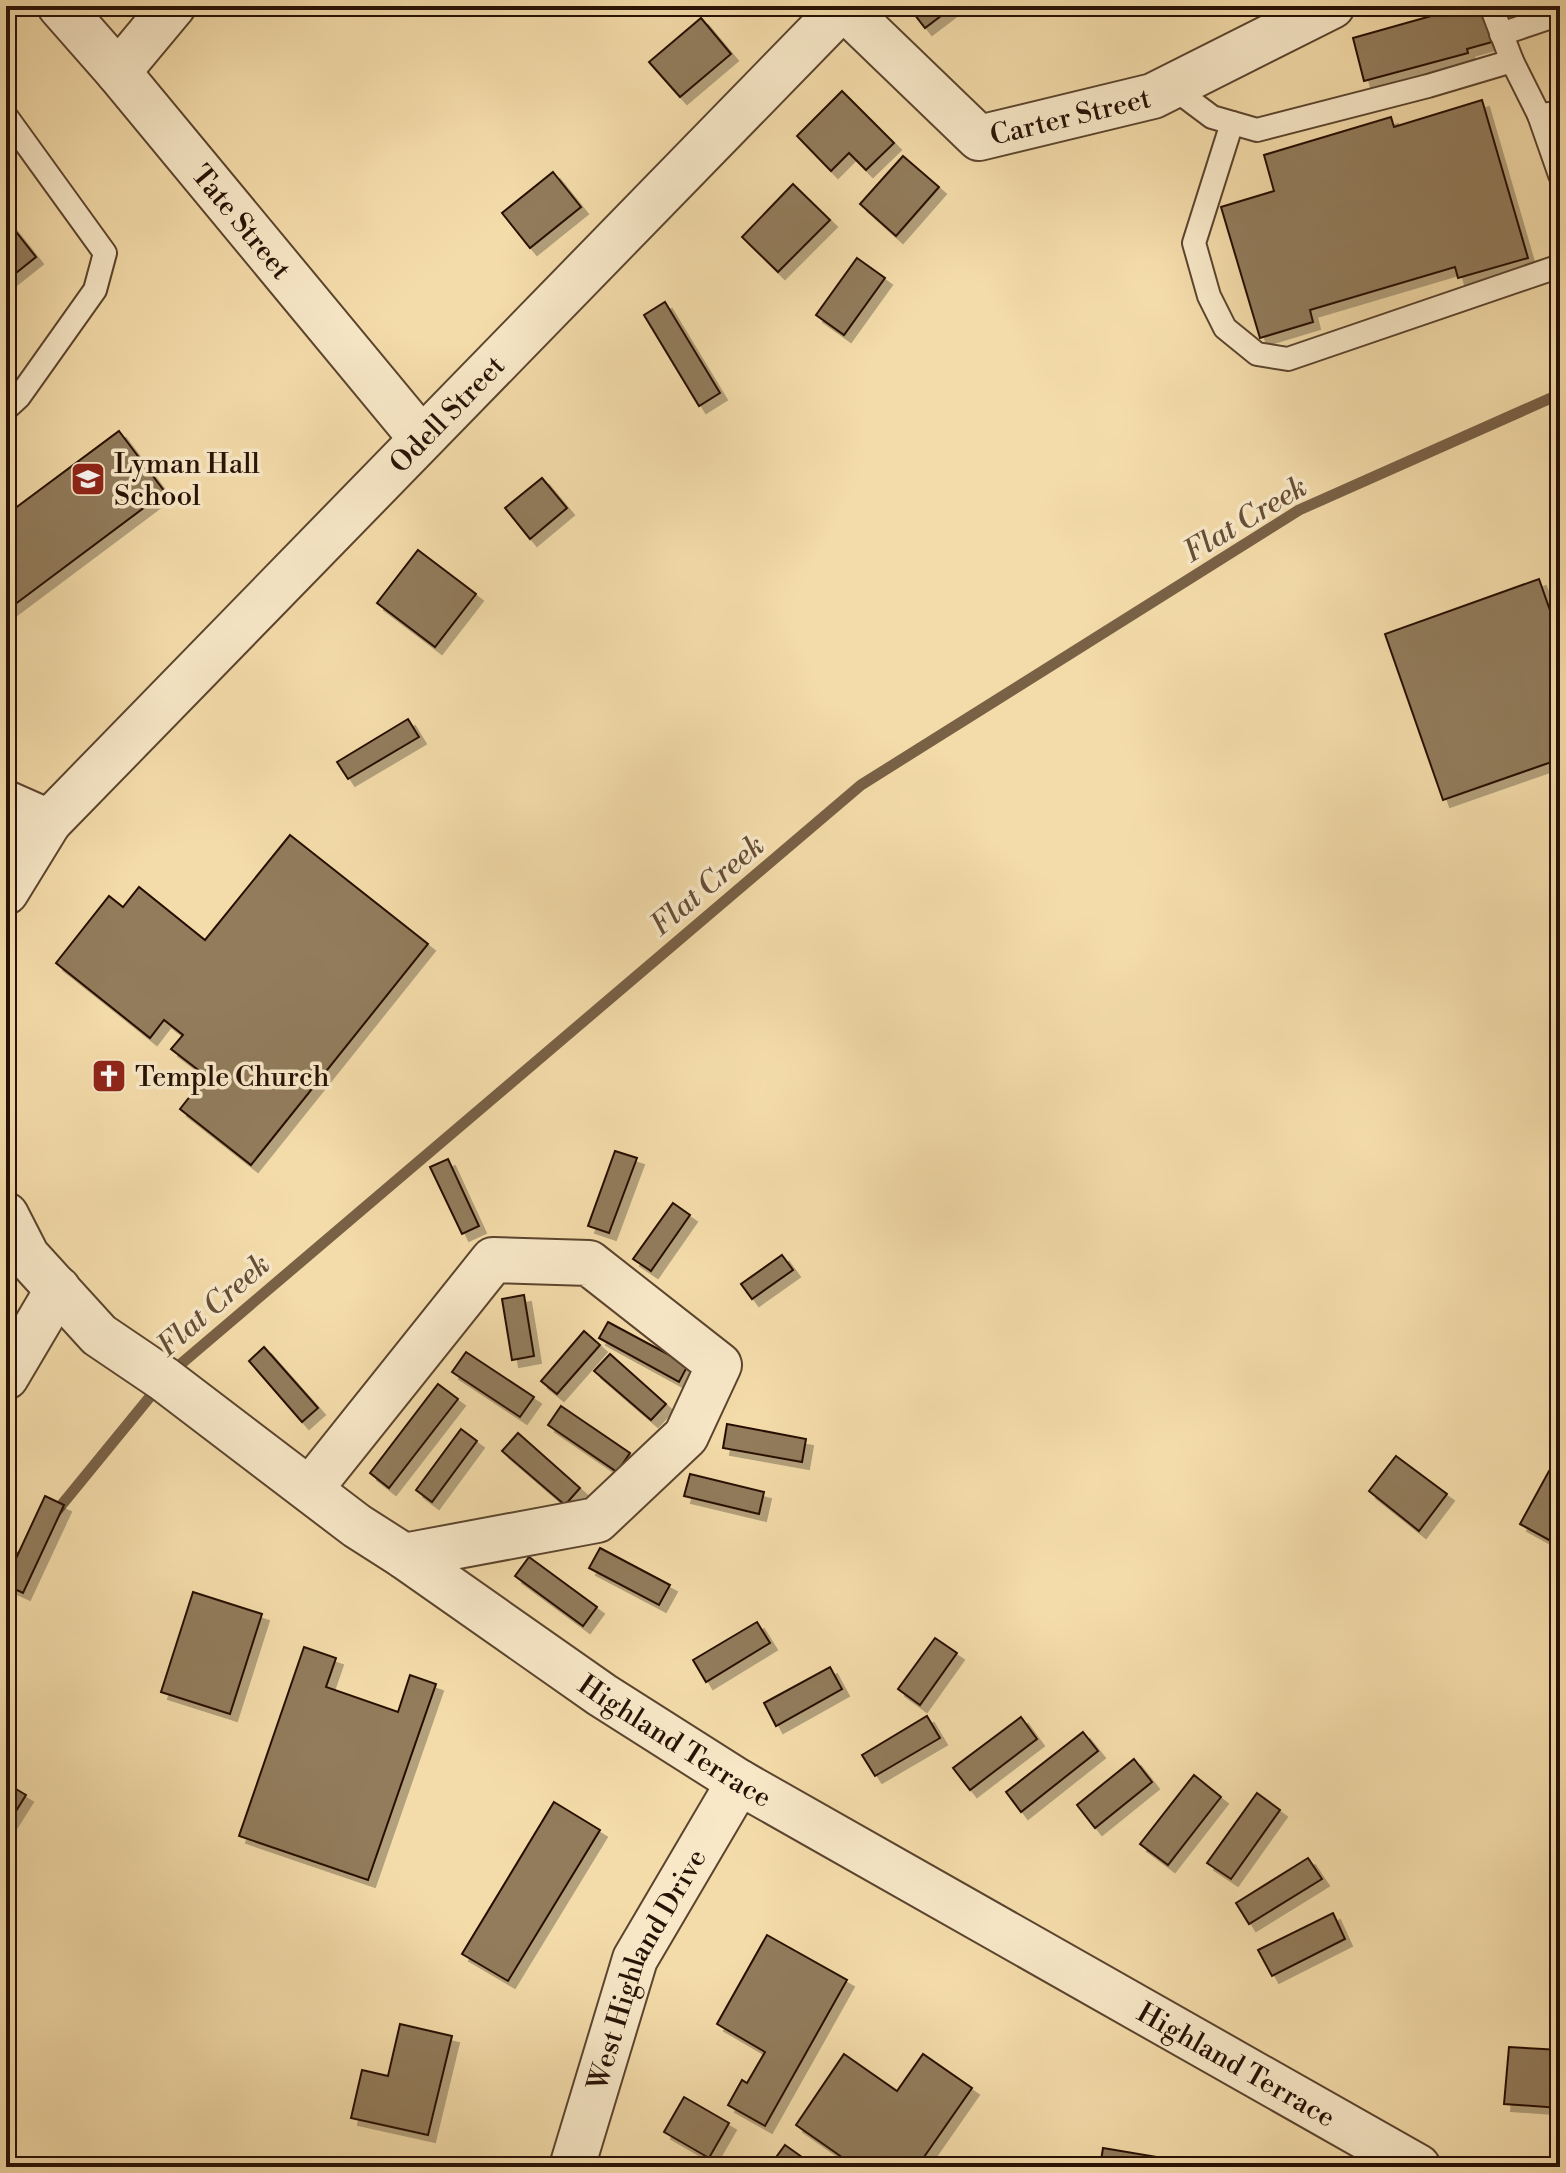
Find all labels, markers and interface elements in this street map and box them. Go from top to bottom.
street label: Carter Street [987,81,1154,154]
street label: Tate Street [183,158,298,287]
street label: Odell Street [383,349,513,481]
place label: Lyman Hall School [114,447,260,514]
school or university icon: Lyman Hall School [69,460,107,498]
water label: Flat Creek [1177,468,1314,572]
water label: Flat Creek [643,827,773,945]
church icon: Temple Church [90,1057,128,1095]
place label: Temple Church [135,1060,330,1095]
water label: Flat Creek [149,1246,278,1365]
street label: Highland Terrace [571,1668,777,1816]
street label: West Highland Drive [580,1843,715,2095]
street label: Highland Terrace [1131,1995,1341,2135]

